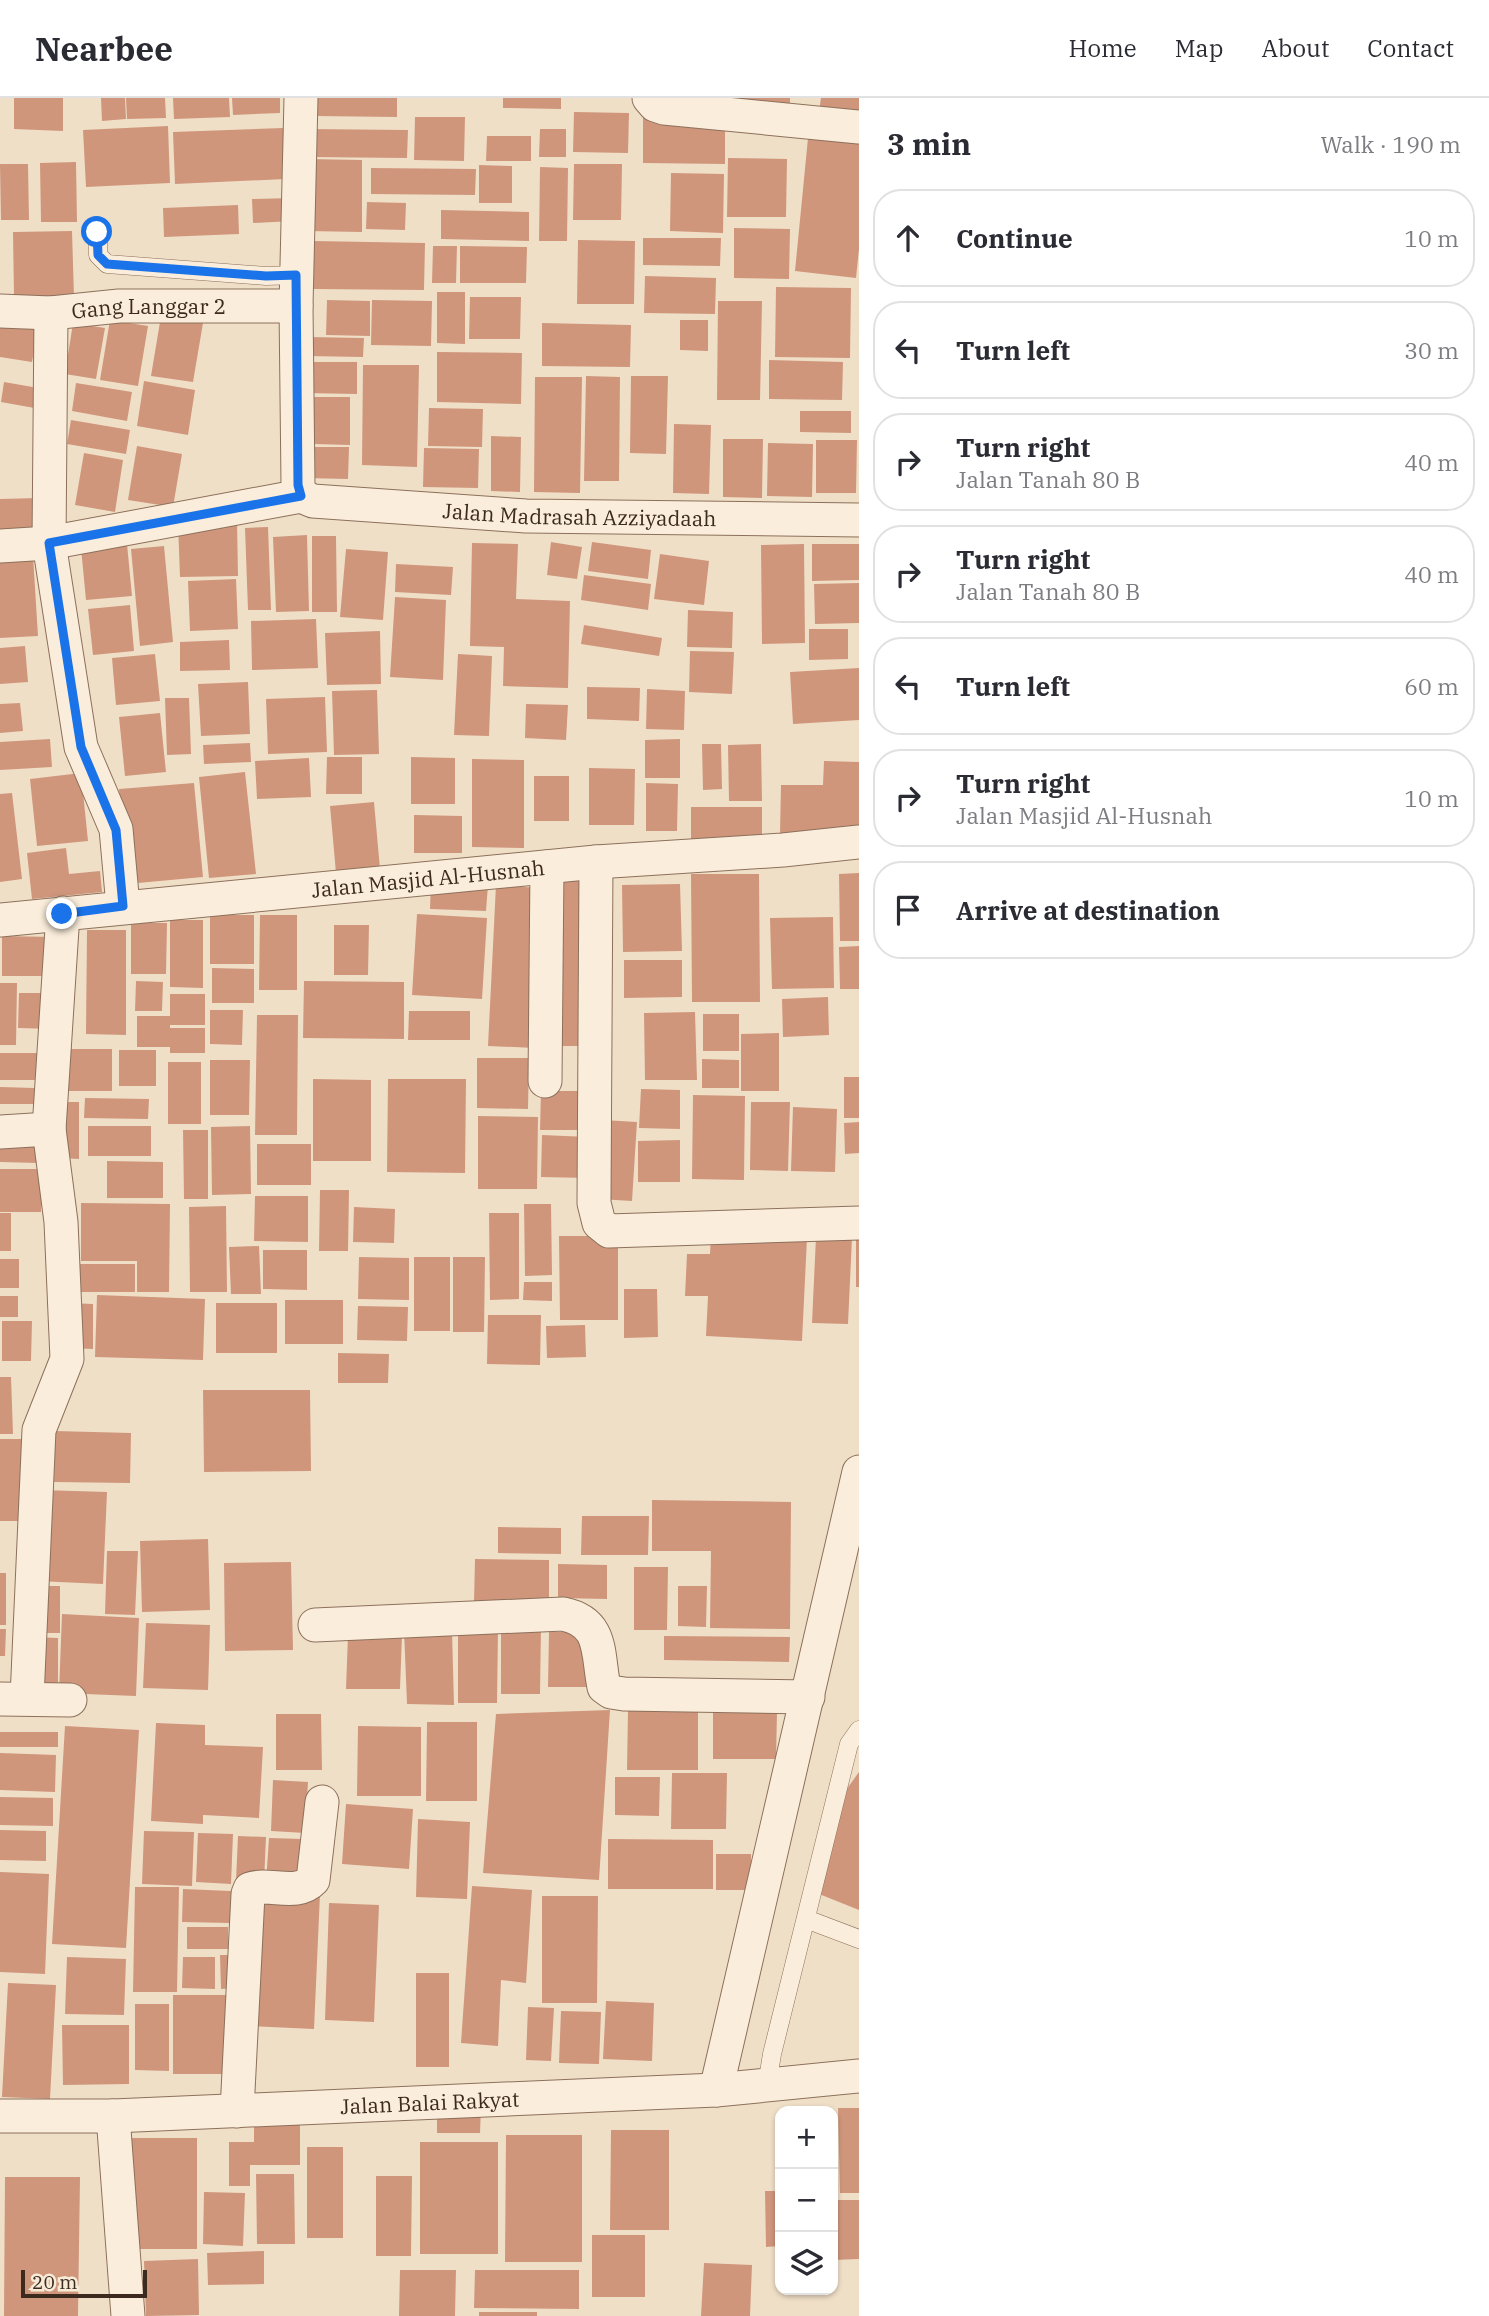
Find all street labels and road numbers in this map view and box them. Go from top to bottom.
street label: Gang Langgar 2 [70,292,226,325]
street label: Jalan Madrasah Azziyadaah [442,496,717,532]
street label: Jalan Masjid Al-Husnah [310,853,546,904]
street label: Jalan Balai Rakyat [339,2084,520,2120]

